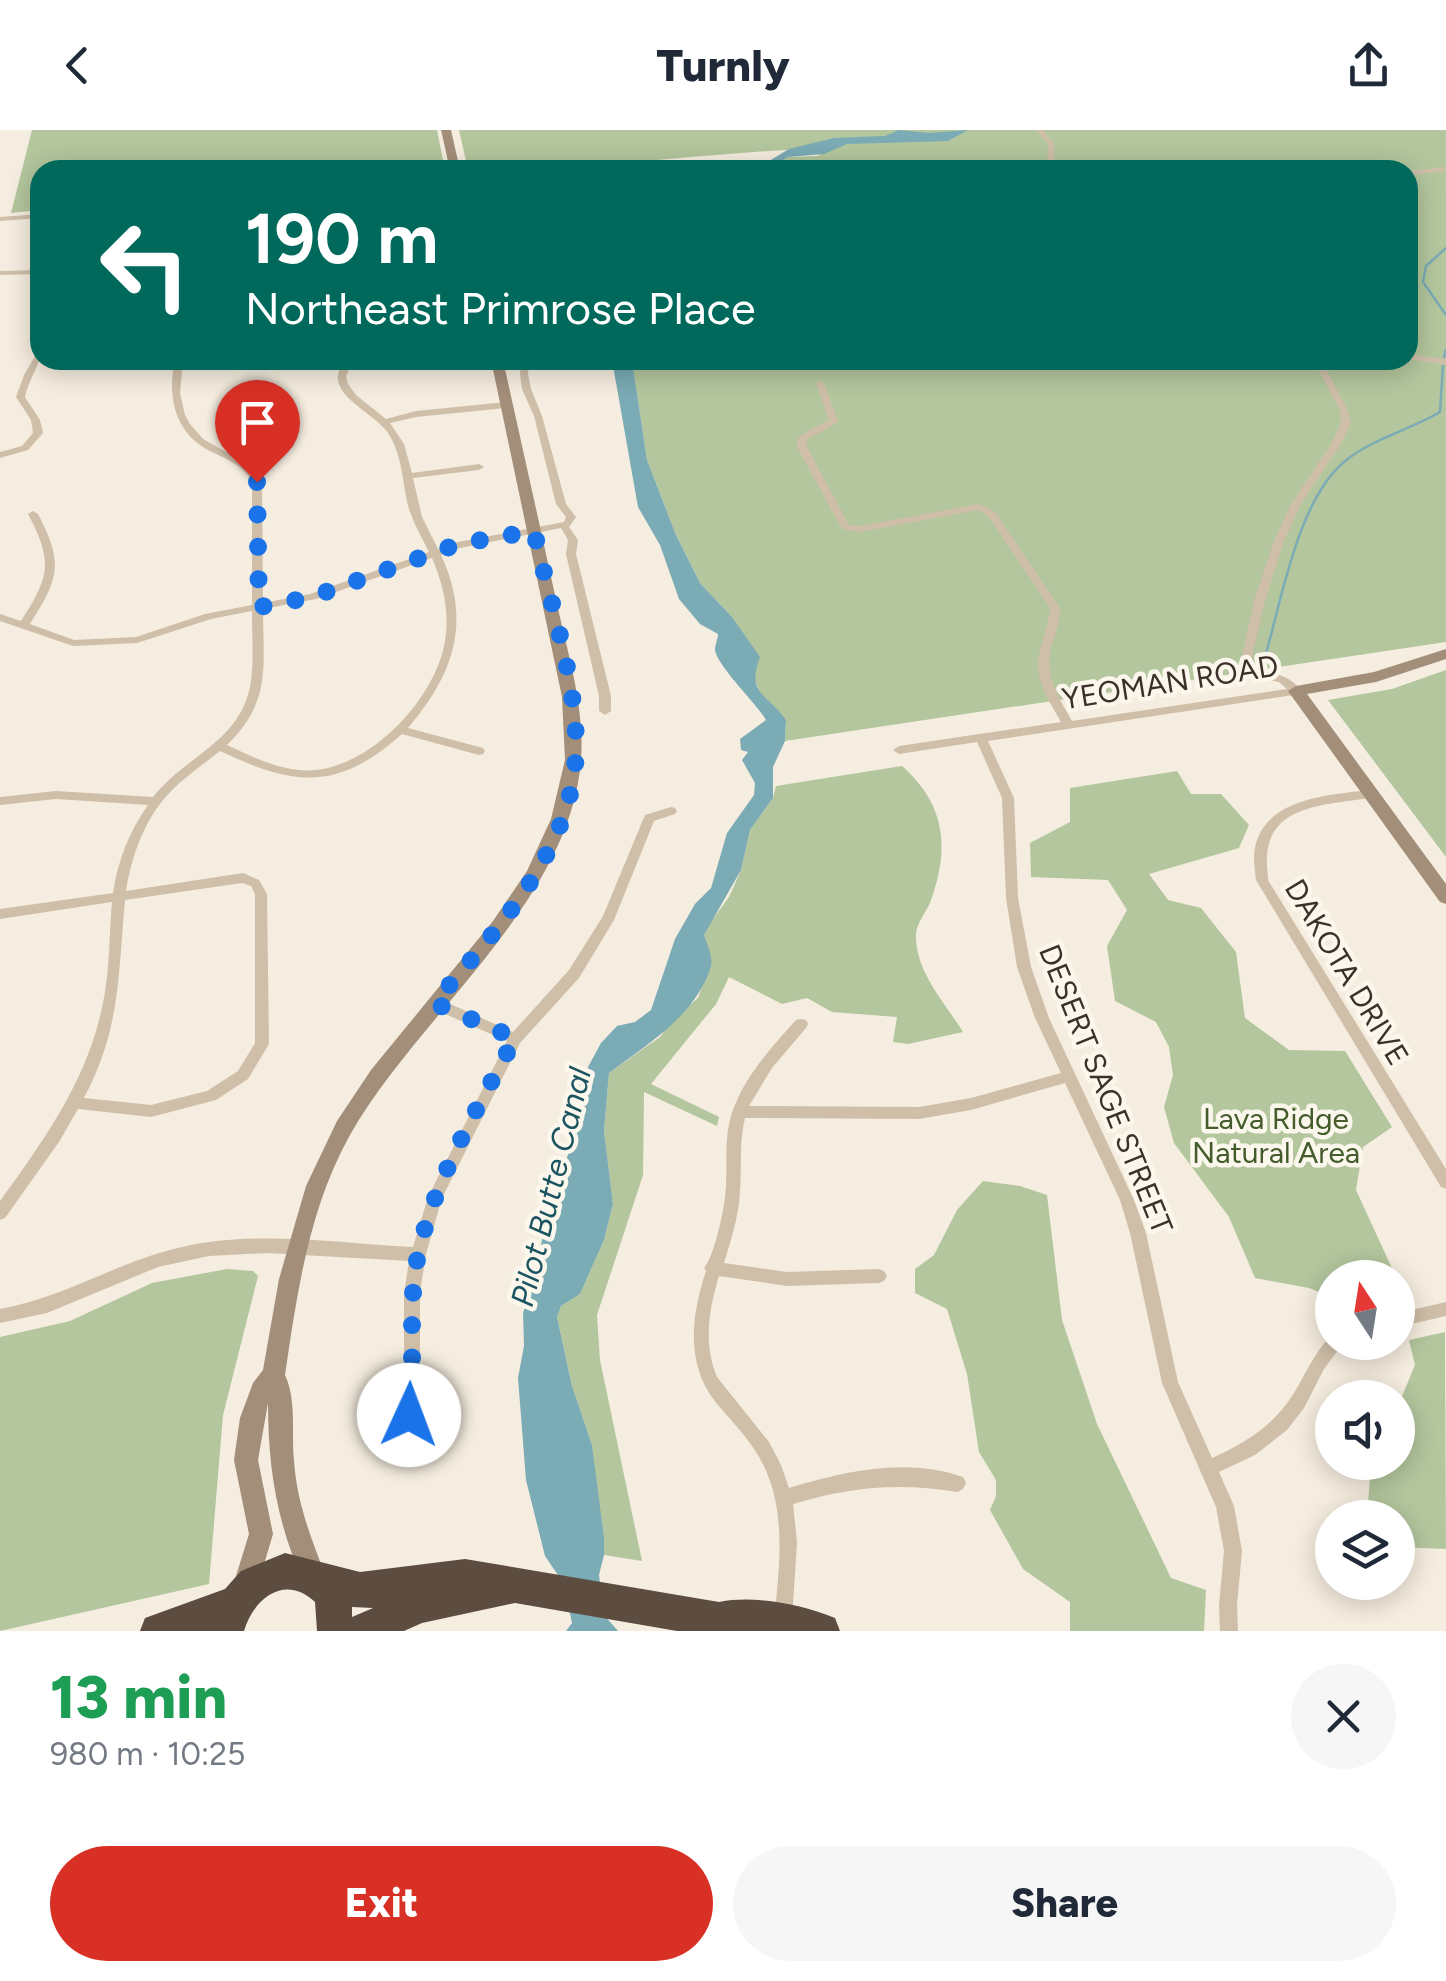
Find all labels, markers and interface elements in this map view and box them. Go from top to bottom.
icon: back [50,38,105,93]
text: Turnly [656,38,790,92]
icon: share [1341,38,1396,93]
text: 190 m [245,196,438,281]
icon: left [80,200,210,330]
text: Northeast Primrose Place [245,281,755,335]
pin [215,380,300,483]
icon: arrive [230,395,285,450]
street label: YEOMAN ROAD [1059,647,1281,717]
street label: DAKOTA DRIVE [1277,872,1417,1072]
street label: DESERT SAGE STREET [1031,939,1181,1240]
water label: Pilot Butte Canal [503,1063,599,1311]
park label: Lava Ridge Natural Area [1192,1100,1360,1171]
north arrow [1315,1260,1415,1360]
map controls [1315,1260,1415,1600]
position arrow [357,1363,461,1467]
button: sound [1315,1380,1415,1480]
button: layers [1315,1500,1415,1600]
text: 13 min [50,1661,227,1733]
button: close [1291,1664,1396,1769]
text: 980 m · 10:25 [50,1735,245,1773]
button: Exit [50,1846,713,1961]
button: Share [733,1846,1396,1961]

